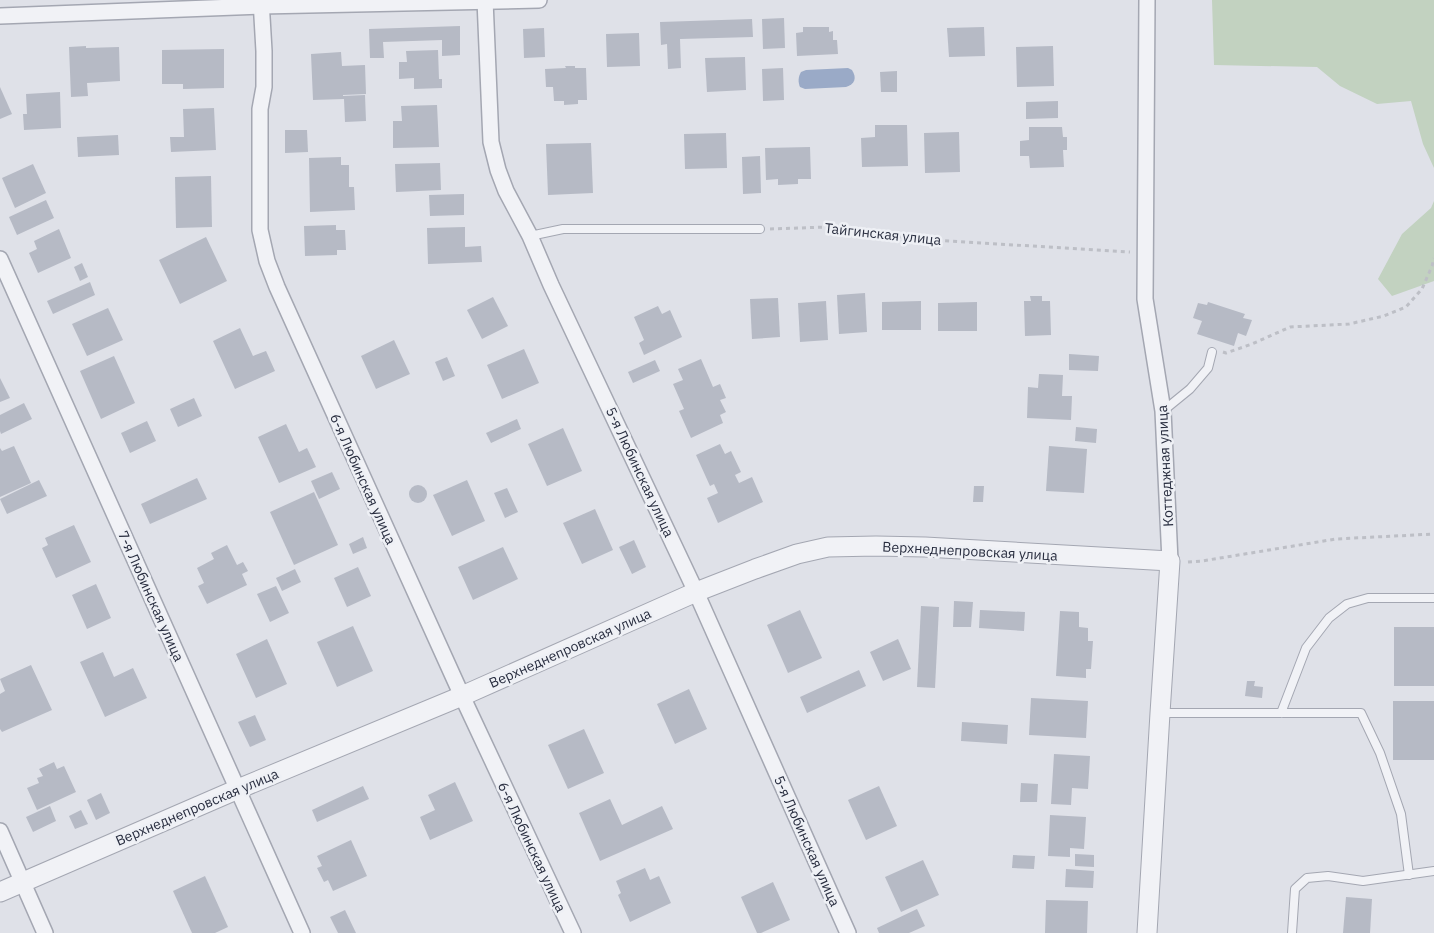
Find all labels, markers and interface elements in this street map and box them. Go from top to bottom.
street label: Тайгинская улица [824,219,943,249]
street label: 5-я Любинская улица [602,404,678,540]
street label: Коттеджная улица [1153,404,1177,527]
street label: 6-я Любинская улица [326,411,400,548]
street label: 7-я Любинская улица [114,528,188,665]
street label: Верхнеднепровская улица [882,537,1059,565]
street label: Верхнеднепровская улица [486,604,654,692]
street label: Верхнеднепровская улица [113,764,282,850]
street label: 5-я Любинская улица [770,773,844,910]
street label: 6-я Любинская улица [494,779,570,915]

